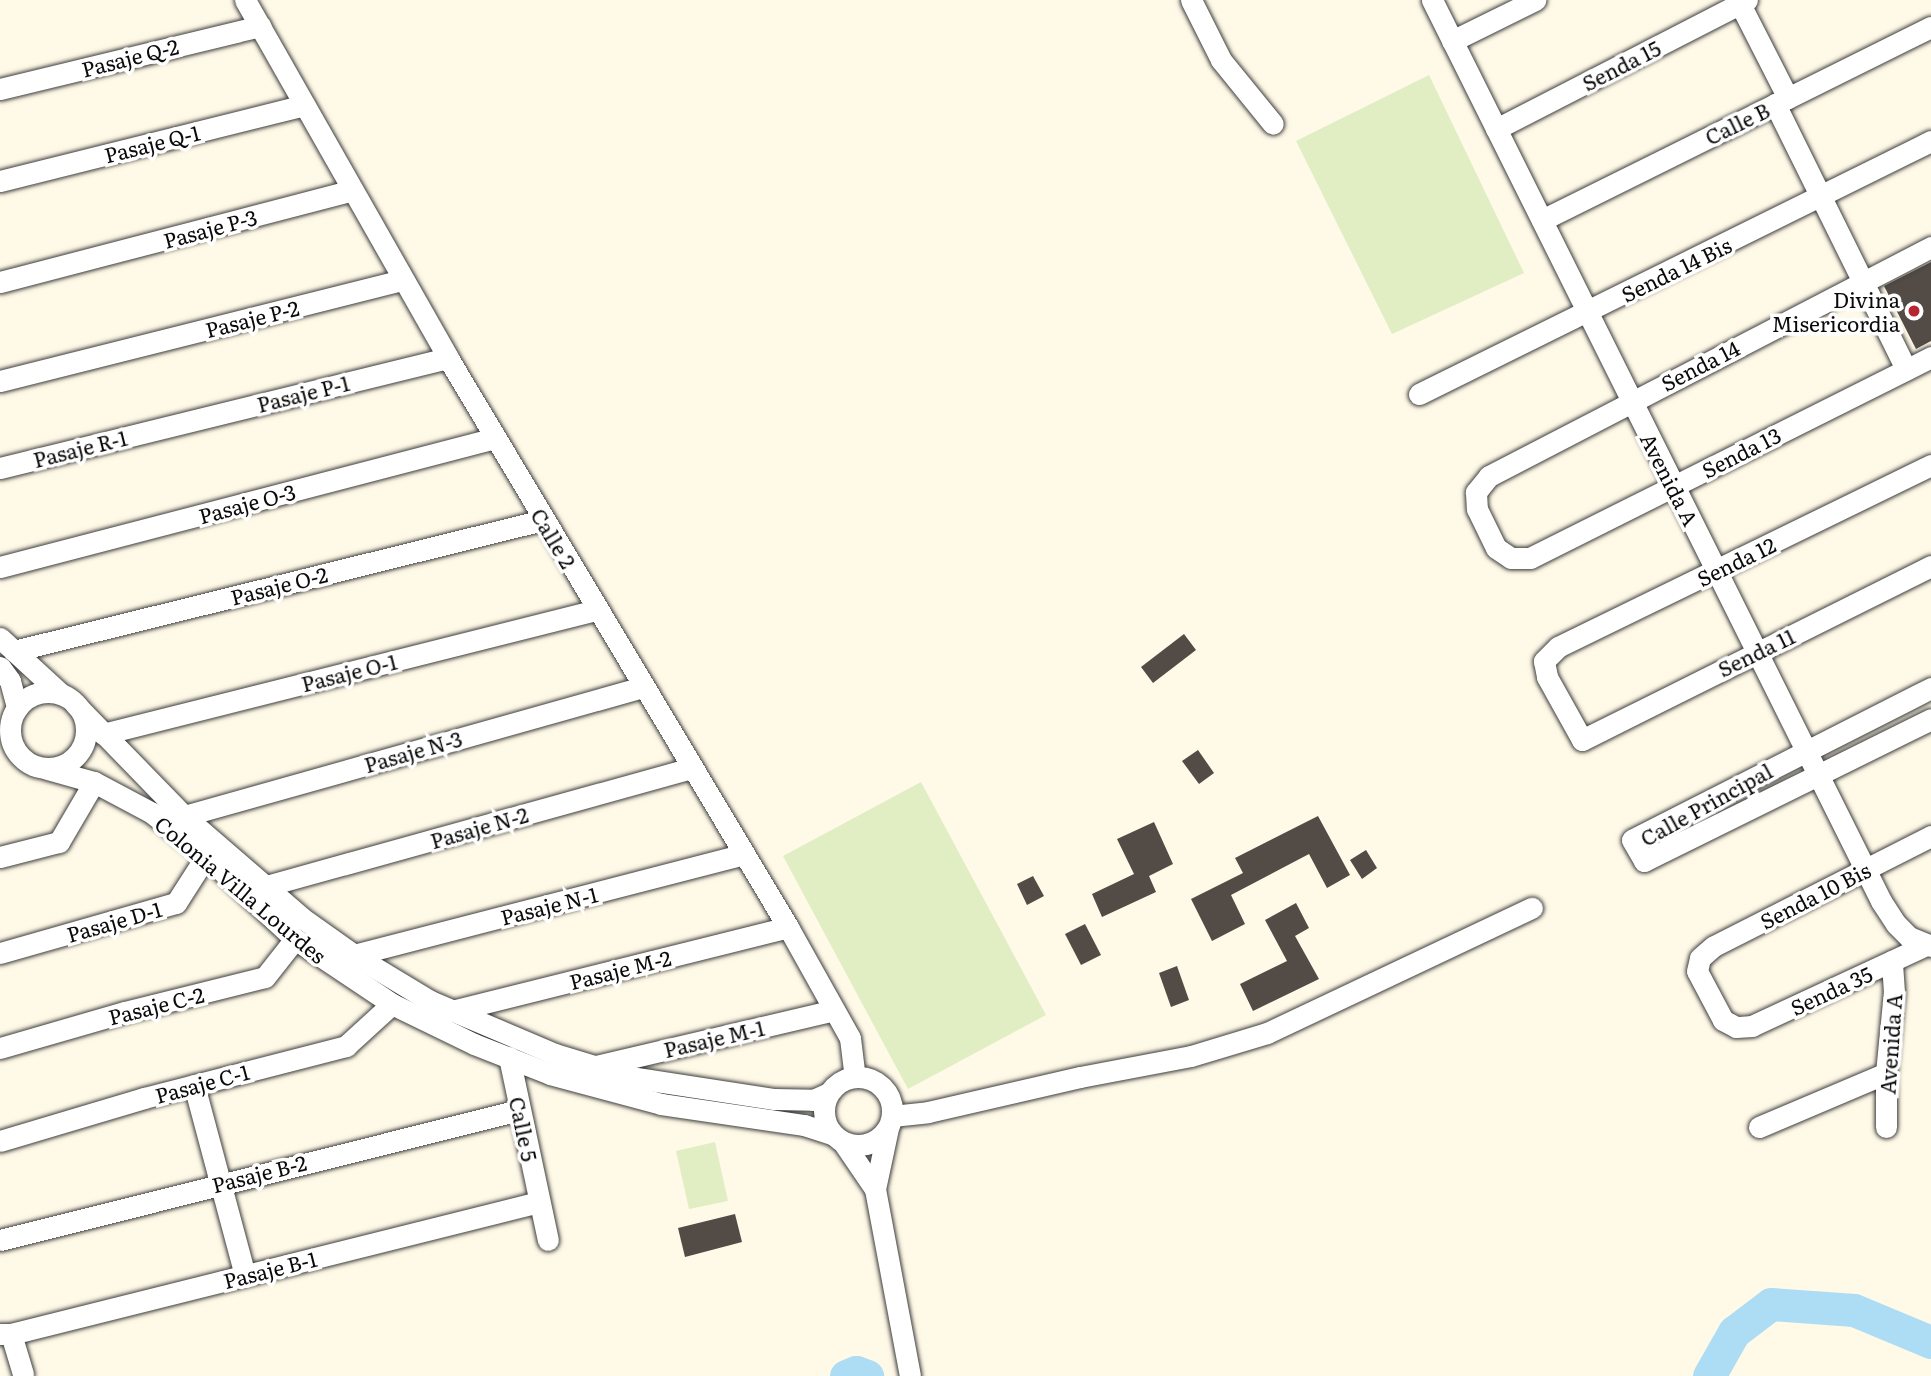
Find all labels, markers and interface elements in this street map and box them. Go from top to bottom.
street label: Pasaje Q-2 [79,33,181,81]
street label: Senda 15 [1578,35,1664,95]
street label: Calle B [1701,97,1773,149]
street label: Pasaje Q-1 [102,119,202,167]
street label: Pasaje P-3 [160,203,260,253]
street label: Senda 14 Bis [1617,232,1735,306]
place label: Divina Misericordia [1772,286,1900,336]
street label: Pasaje P-2 [203,294,301,342]
marker: Divina Misericordia [1906,303,1922,319]
street label: Senda 14 [1657,335,1743,395]
street label: Pasaje P-1 [254,369,352,417]
street label: Senda 13 [1697,421,1785,483]
street label: Pasaje R-1 [30,424,130,472]
street label: Avenida A [1636,428,1704,530]
street label: Pasaje O-3 [196,478,298,528]
street label: Calle 2 [526,503,582,573]
street label: Senda 12 [1692,531,1780,591]
street label: Pasaje O-2 [228,561,330,609]
street label: Senda 11 [1713,623,1799,681]
street label: Pasaje O-1 [299,648,399,696]
street label: Pasaje N-3 [361,725,465,777]
street label: Calle Principal [1636,757,1776,851]
street label: Pasaje N-2 [427,801,531,853]
street label: Colonia Villa Lourdes [151,810,331,968]
street label: Senda 10 Bis [1756,856,1874,934]
street label: Pasaje N-1 [498,881,600,929]
street label: Pasaje D-1 [63,895,165,947]
street label: Pasaje M-2 [566,944,674,994]
street label: Senda 35 [1786,960,1876,1020]
street label: Pasaje C-2 [106,981,206,1029]
street label: Avenida A [1874,993,1906,1095]
street label: Pasaje M-1 [661,1014,767,1062]
street label: Pasaje C-1 [152,1058,252,1108]
street label: Calle 5 [505,1094,543,1164]
street label: Pasaje B-2 [209,1149,309,1197]
street label: Pasaje B-1 [221,1245,319,1293]

